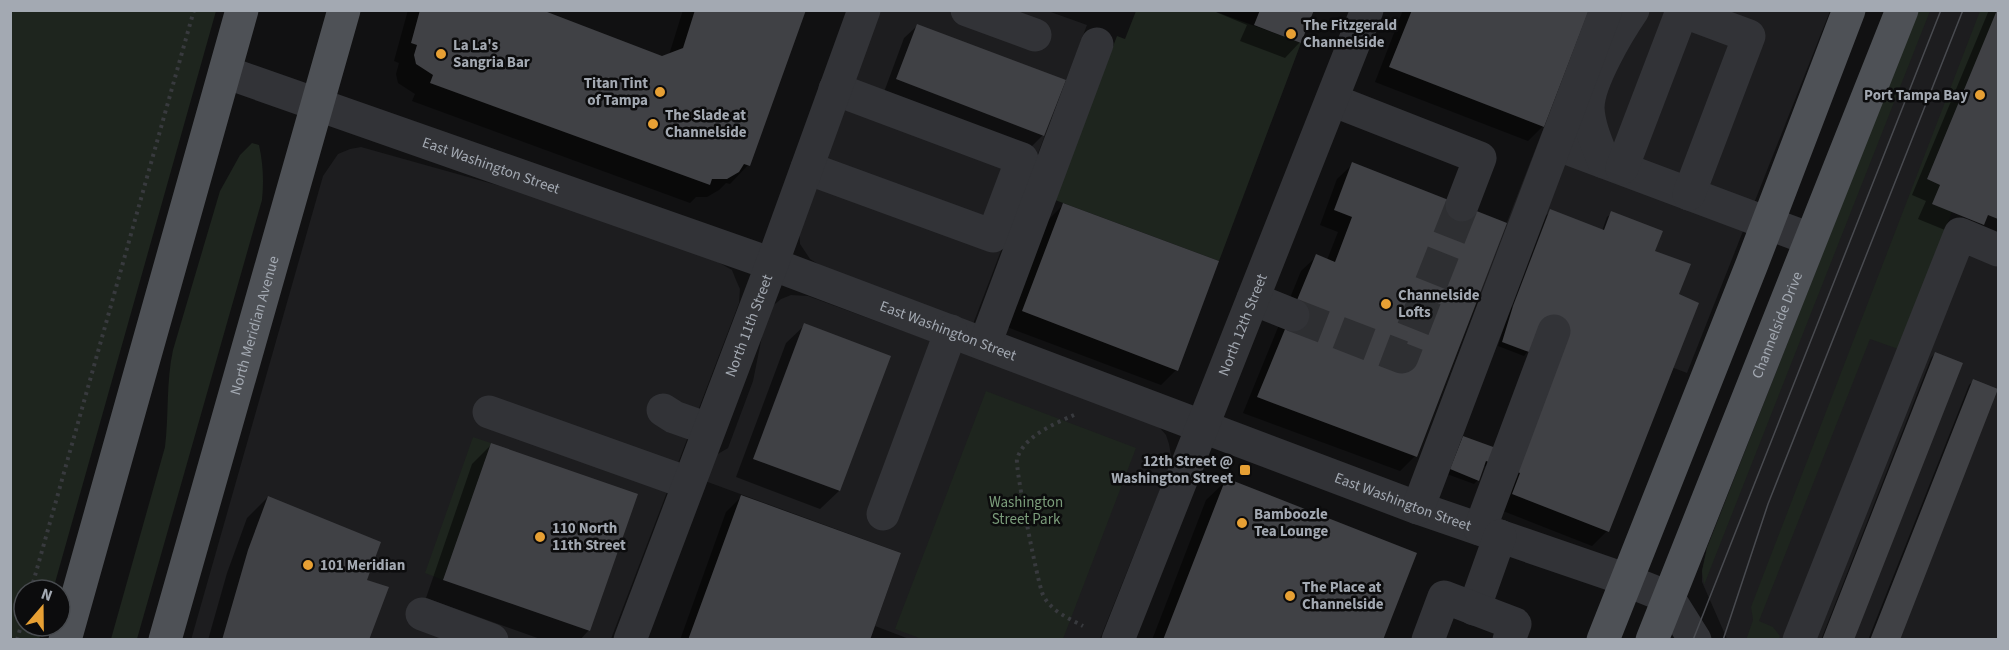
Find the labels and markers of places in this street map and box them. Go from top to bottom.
place label: The Fitzgerald Channelside [1303,15,1397,53]
marker: The Fitzgerald Channelside [1284,27,1298,41]
place label: La La's Sangria Bar [453,35,530,73]
marker: La La's Sangria Bar [434,47,448,61]
place label: Titan Tint of Tampa [584,73,648,111]
marker: Titan Tint of Tampa [653,85,667,99]
place label: Port Tampa Bay [1864,85,1968,106]
marker: Port Tampa Bay [1973,88,1987,102]
place label: The Slade at Channelside [665,105,747,143]
marker: The Slade at Channelside [646,117,660,131]
place label: Channelside Lofts [1398,285,1480,323]
marker: Channelside Lofts [1379,297,1393,311]
place label: 12th Street @ Washington Street [1111,451,1233,489]
marker: 12th Street @ Washington Street [1238,463,1252,477]
place label: Bamboozle Tea Lounge [1254,504,1328,542]
marker: Bamboozle Tea Lounge [1235,516,1249,530]
place label: 110 North 11th Street [552,518,626,556]
marker: 110 North 11th Street [533,530,547,544]
place label: 101 Meridian [320,555,405,576]
marker: 101 Meridian [301,558,315,572]
place label: The Place at Channelside [1302,577,1384,615]
marker: The Place at Channelside [1283,589,1297,603]

